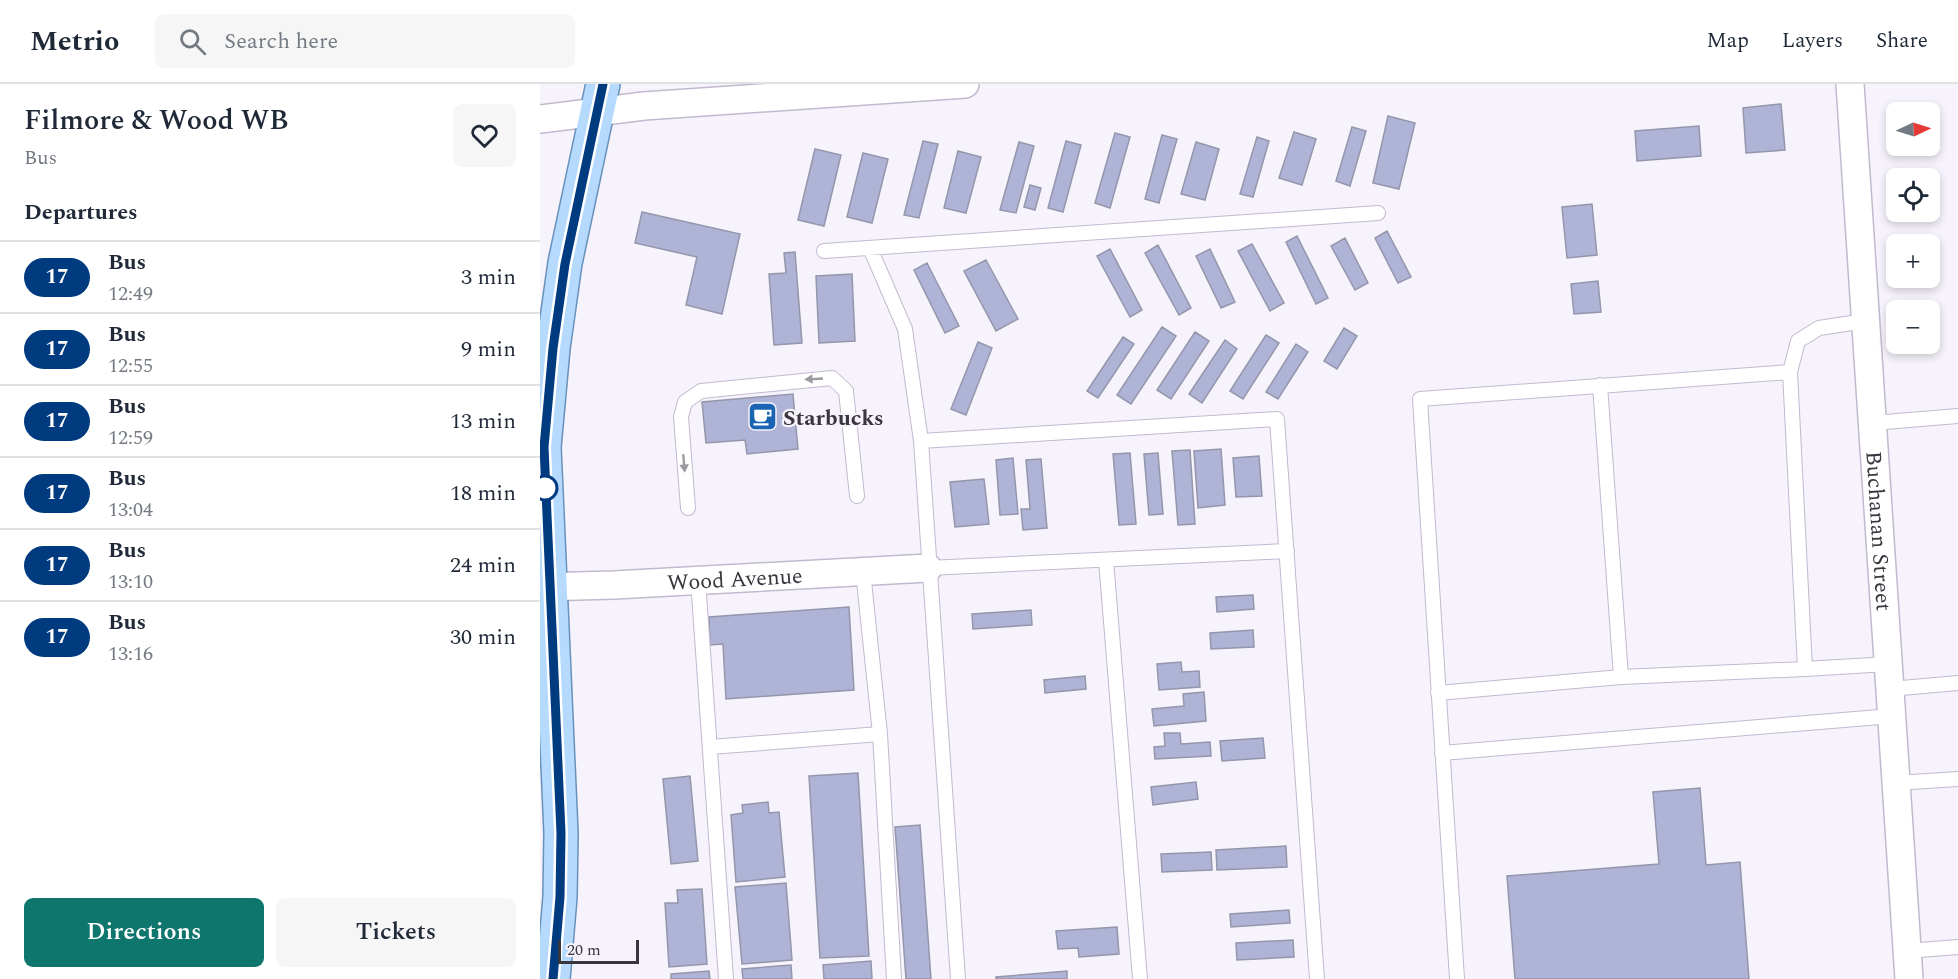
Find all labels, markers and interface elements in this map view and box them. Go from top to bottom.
search box [155,14,575,68]
text: Metrio [30,20,119,63]
icon: search [176,25,209,58]
text: Search here [224,25,338,58]
text: Map [1707,25,1749,57]
text: Layers [1782,25,1843,57]
text: Share [1876,25,1928,57]
text: Filmore & Wood WB [24,99,289,142]
north arrow [1886,102,1940,156]
map controls [1886,102,1940,354]
button: heart [453,104,516,167]
text: Bus [24,143,57,173]
button: locate [1886,168,1940,222]
text: Departures [24,196,138,229]
button: + [1886,234,1940,288]
text: Bus [108,246,146,279]
text: 17 [45,261,69,293]
text: 3 min [461,261,516,294]
text: 12:49 [108,279,153,309]
button: − [1886,300,1940,354]
text: Bus [108,318,146,351]
text: 17 [45,333,69,365]
text: 9 min [461,333,516,366]
text: 12:55 [108,351,153,381]
one-way arrow [804,374,823,384]
text: Bus [108,390,146,423]
cafe icon: Starbucks [746,401,778,433]
place label: Starbucks [783,402,884,435]
text: 17 [45,405,69,437]
text: 13 min [450,405,516,438]
text: 12:59 [108,423,153,453]
street label: Buchanan Street [1856,450,1900,612]
one-way arrow [680,453,689,472]
text: Bus [108,462,146,495]
unlabelled marker [532,475,558,501]
text: 17 [45,477,69,509]
text: 18 min [450,477,516,510]
text: 13:04 [108,495,153,525]
text: Bus [108,534,146,567]
text: 17 [45,549,69,581]
text: 24 min [450,549,516,582]
street label: Wood Avenue [666,560,803,600]
text: 13:10 [108,567,153,597]
text: Bus [108,606,146,639]
text: 17 [45,621,69,653]
text: 30 min [450,621,516,654]
text: 13:16 [108,639,153,669]
button: Directions [24,898,264,967]
button: Tickets [276,898,516,967]
scale bar [558,937,639,964]
text: 20 m [567,938,601,962]

